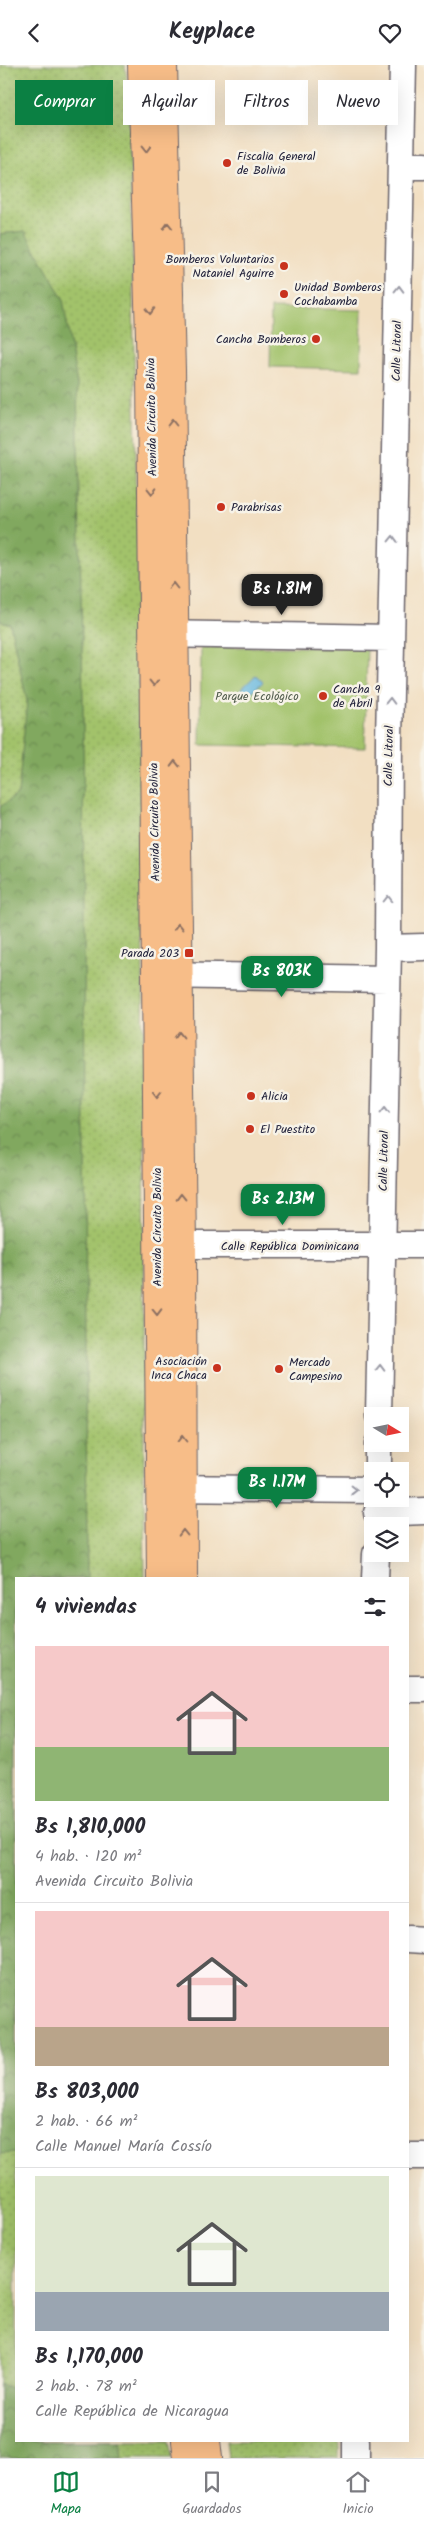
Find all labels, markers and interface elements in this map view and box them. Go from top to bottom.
text: Keyplace [169,15,255,50]
icon: back [20,19,48,47]
icon: heart [376,19,404,47]
chip: Comprar [15,80,113,125]
chip: Alquilar [123,80,215,125]
chip: Filtros [225,80,308,125]
chip: Nuevo [318,80,398,125]
one-way arrow [141,145,152,153]
place label: Fiscalia General de Bolivia [237,147,316,180]
marker: Fiscalia General de Bolivia [221,157,233,169]
one-way arrow [163,222,173,230]
place label: Bomberos Voluntarios Nataniel Aguirre [166,250,275,283]
marker: Bomberos Voluntarios Nataniel Aguirre [278,260,290,272]
place label: Unidad Bomberos Cochabamba [294,278,382,311]
one-way arrow [393,285,404,293]
marker: Unidad Bomberos Cochabamba [278,288,290,300]
one-way arrow [145,308,155,315]
street label: Calle Litoral [387,320,407,382]
place label: Cancha Bomberos [216,330,306,349]
marker: Cancha Bomberos [310,333,322,345]
street label: Avenida Circuito Bolivia [141,357,163,477]
one-way arrow [167,419,177,427]
one-way arrow [147,488,157,495]
place label: Parabrisas [231,498,282,517]
marker: Parabrisas [215,501,227,513]
one-way arrow [388,535,399,543]
pin: Bs 1.81M [230,573,334,616]
text: Bs 1.81M [253,577,311,602]
one-way arrow [168,582,178,590]
one-way arrow [149,680,159,687]
place label: Cancha 9 de Abril [333,680,380,713]
park label: Parque Ecológico [215,687,299,706]
marker: Cancha 9 de Abril [317,690,329,702]
one-way arrow [385,697,395,705]
street label: Calle Litoral [379,725,399,787]
one-way arrow [170,760,180,768]
street label: Avenida Circuito Bolivia [144,762,166,882]
one-way arrow [383,895,393,902]
one-way arrow [172,922,183,930]
place label: Parada 203 [121,944,179,963]
marker: Parada 203 [183,947,195,959]
pin: Bs 803K [236,955,328,998]
text: Bs 803K [252,959,312,984]
one-way arrow [174,1030,184,1038]
place label: Alicia [261,1087,288,1106]
one-way arrow [152,1090,162,1098]
marker: Alicia [245,1090,257,1102]
one-way arrow [380,1106,390,1114]
place label: El Puestito [260,1120,315,1139]
marker: El Puestito [244,1123,256,1135]
street label: Calle Litoral [374,1130,394,1192]
street label: Avenida Circuito Bolivia [148,1167,167,1286]
pin: Bs 2.13M [231,1183,335,1226]
text: Bs 2.13M [252,1187,314,1212]
one-way arrow [176,1193,186,1200]
street label: Calle República Dominicana [221,1237,360,1256]
one-way arrow [152,1308,163,1316]
place label: Asociación Inca Chaca [151,1352,207,1385]
place label: Mercado Campesino [289,1353,342,1386]
marker: Asociación Inca Chaca [211,1362,223,1374]
marker: Mercado Campesino [273,1363,285,1375]
one-way arrow [375,1363,385,1371]
north arrow [364,1407,409,1453]
map controls [364,1407,409,1562]
one-way arrow [177,1435,187,1442]
button: locate [364,1462,409,1507]
pin: Bs 1.17M [225,1467,329,1509]
text: Bs 1.17M [249,1470,305,1495]
one-way arrow [350,1485,358,1495]
button: layers [364,1517,409,1562]
one-way arrow [178,1529,188,1536]
text: 4 viviendas [35,1591,137,1624]
icon: filters [361,1593,389,1621]
icon: home [167,1678,257,1768]
text: Bs 1,810,000 [35,1811,145,1844]
text: 4 hab. · 120 m² [35,1844,142,1869]
text: Avenida Circuito Bolivia [35,1869,193,1894]
icon: home [167,1944,257,2034]
text: Bs 803,000 [35,2076,138,2109]
text: 2 hab. · 66 m² [35,2109,137,2134]
text: Calle Manuel María Cossío [35,2134,212,2159]
icon: home [167,2209,257,2299]
text: Bs 1,170,000 [35,2341,143,2374]
text: 2 hab. · 78 m² [35,2374,137,2399]
text: Calle República de Nicaragua [35,2399,229,2424]
tab: Mapa [50,2468,81,2520]
tab: Guardados [182,2468,242,2520]
tab: Inicio [342,2468,374,2520]

